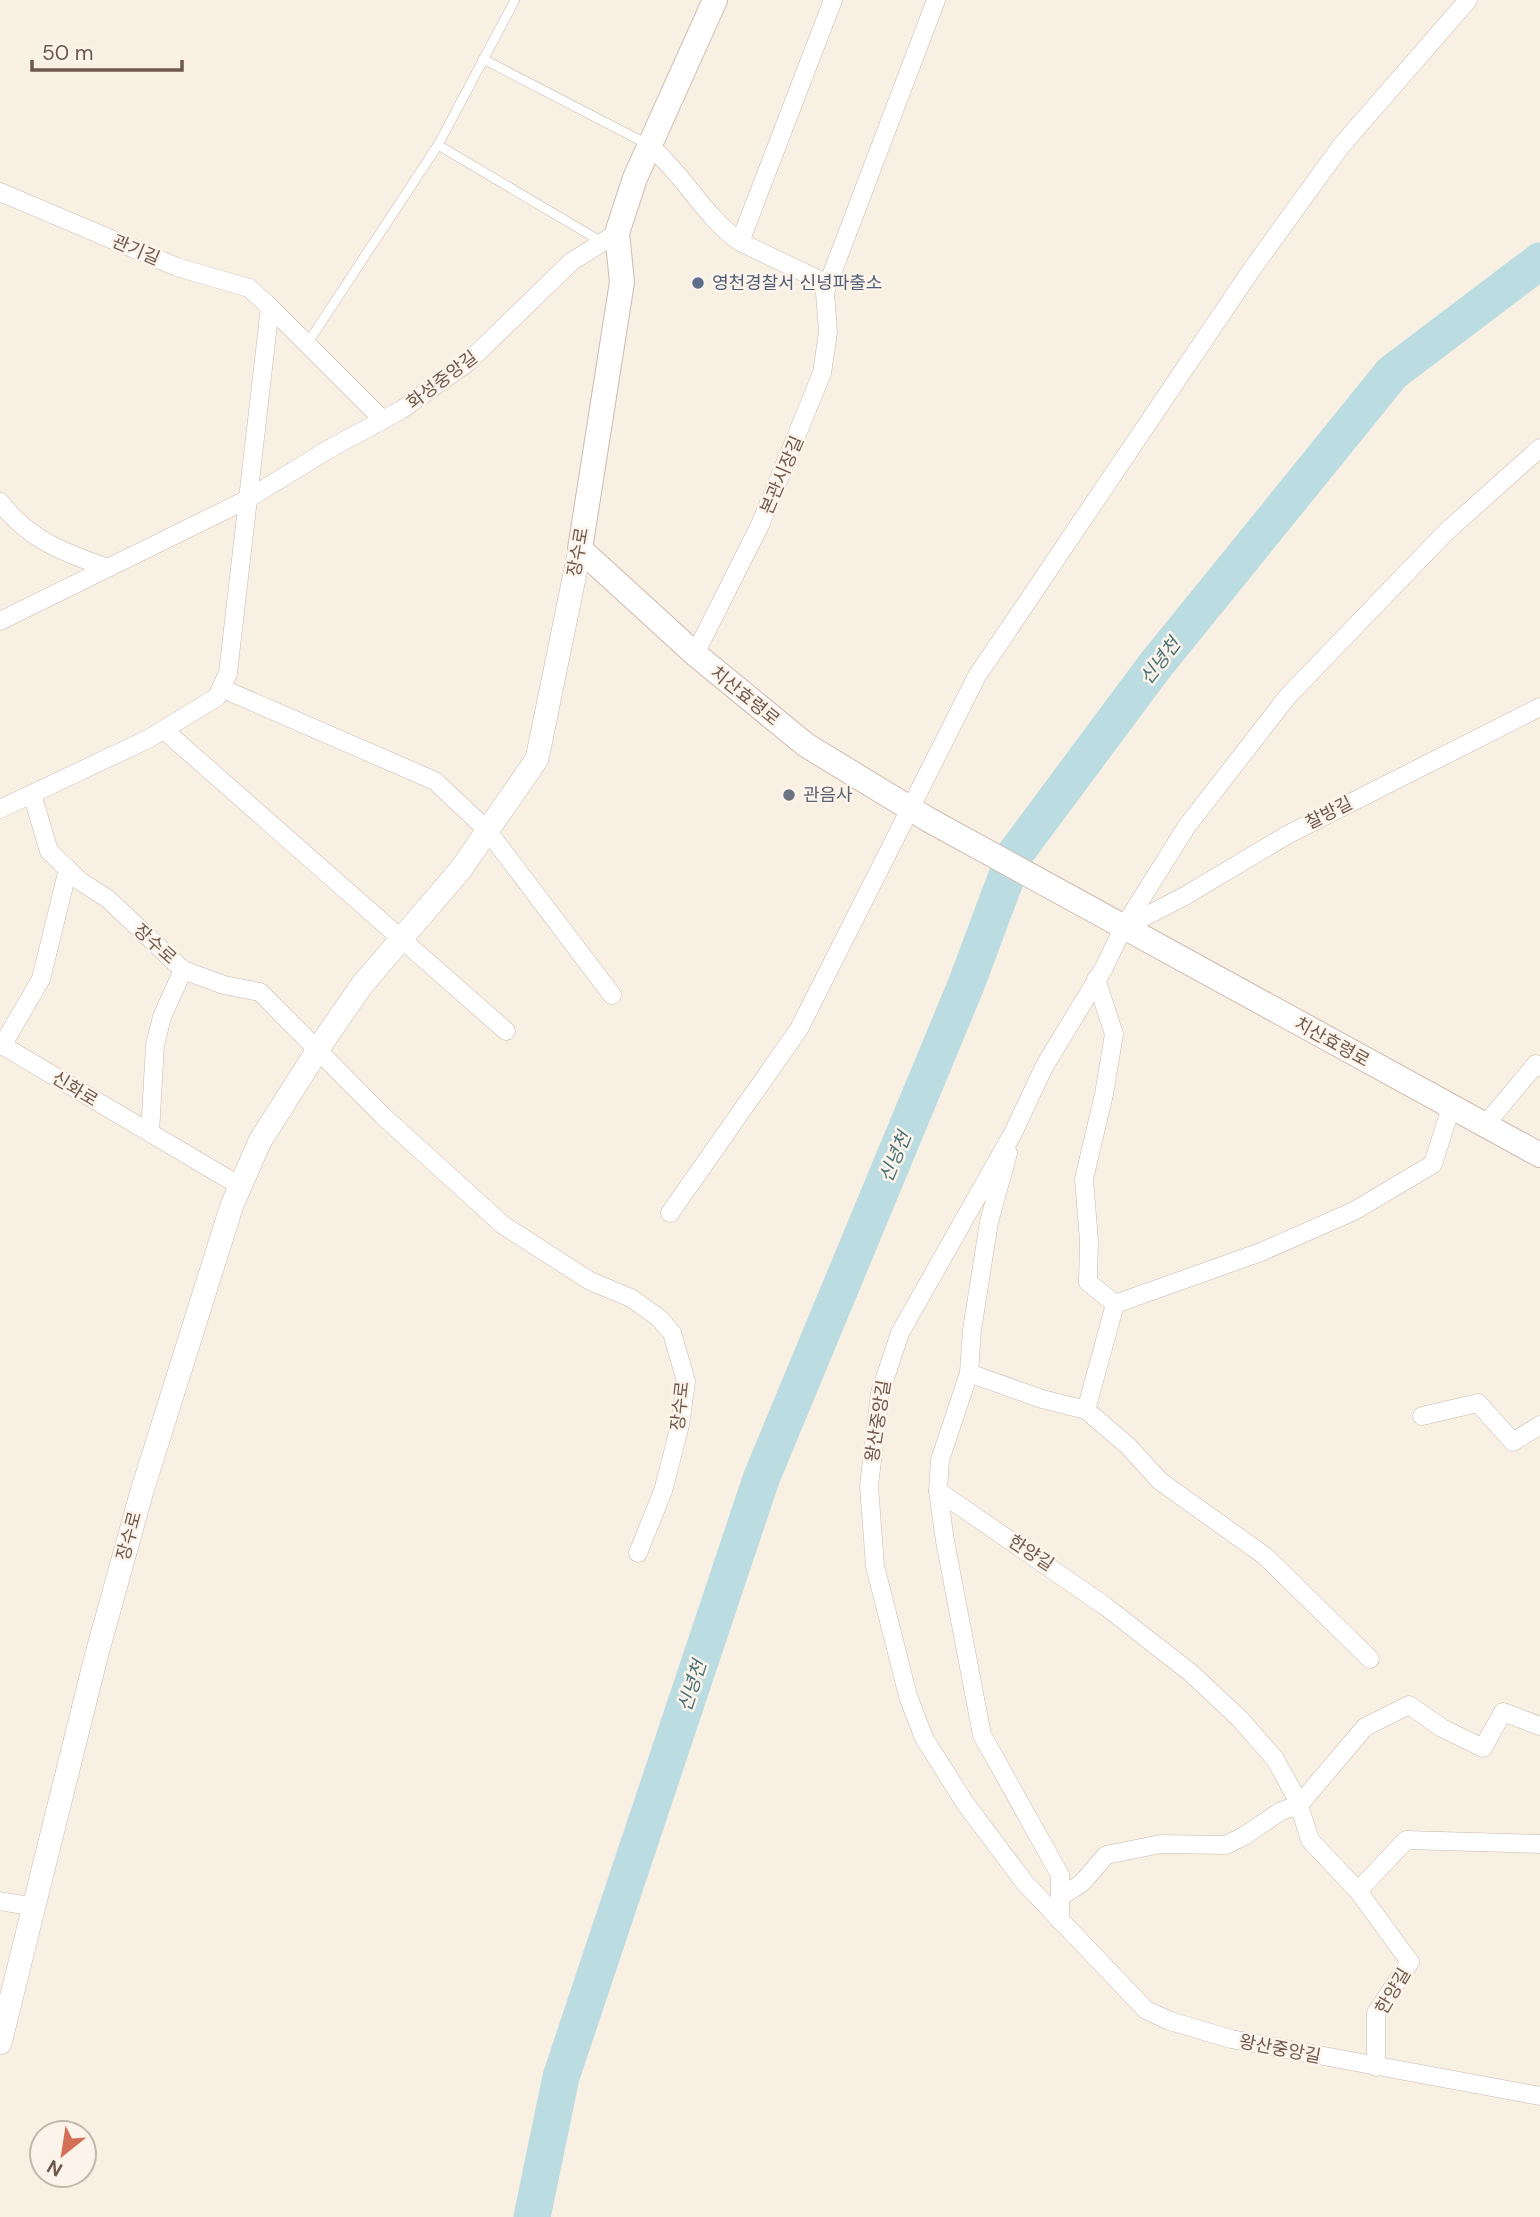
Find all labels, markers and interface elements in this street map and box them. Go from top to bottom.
scale bar [32,28,182,72]
text: 50 m [42,39,93,67]
street label: 관기길 [108,229,164,271]
place label: 영천경찰서 신녕파출소 [712,271,882,295]
marker: 영천경찰서 신녕파출소 [690,275,706,291]
street label: 화성중앙길 [402,345,482,415]
street label: 본관시장길 [755,432,809,518]
street label: 장수로 [562,525,594,579]
water label: 신녕천 [1134,631,1187,689]
street label: 치산효령로 [705,661,785,731]
place label: 관음사 [803,783,853,807]
marker: 관음사 [781,787,797,803]
street label: 찰방길 [1301,791,1357,835]
street label: 장수로 [129,918,181,970]
street label: 치산효령로 [1290,1011,1374,1073]
street label: 신화로 [48,1066,102,1112]
water label: 신녕천 [873,1127,917,1186]
street label: 왕산중앙길 [860,1378,896,1464]
street label: 장수로 [665,1380,695,1432]
street label: 장수로 [111,1509,147,1563]
street label: 한양길 [1004,1529,1058,1577]
water label: 신녕천 [672,1656,712,1715]
street label: 한양길 [1370,1964,1416,2018]
street label: 왕산중앙길 [1237,2029,1323,2069]
north arrow [28,2119,98,2189]
text: N [42,2154,67,2183]

